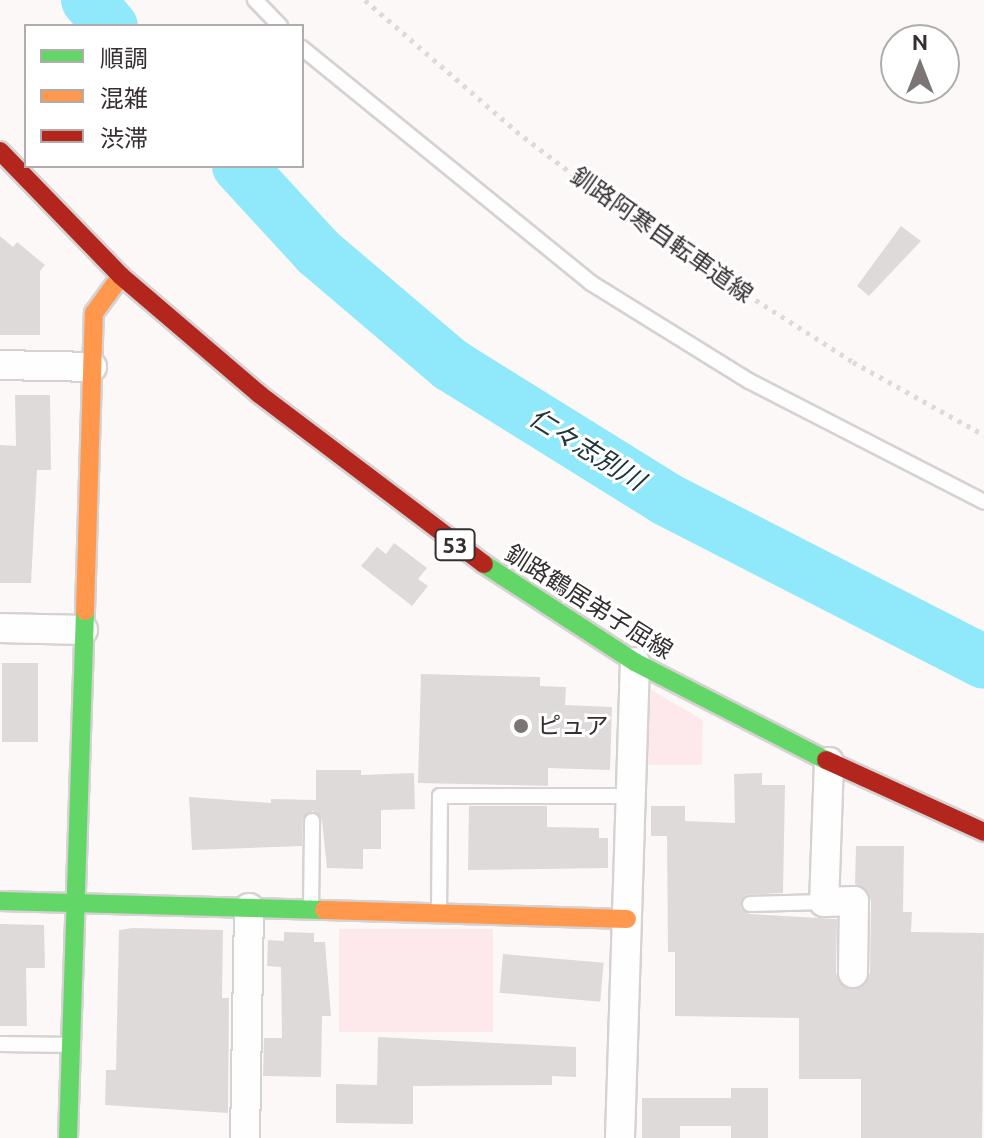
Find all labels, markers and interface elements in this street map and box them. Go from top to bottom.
legend [24,24,304,168]
north arrow [880,24,960,104]
text: N [912,29,928,54]
text: 順調 [100,45,148,72]
text: 混雑 [100,85,148,112]
text: 渋滞 [100,125,148,152]
street label: 釧路阿寒自転車道線 [565,161,759,309]
water label: 仁々志別川 [524,401,650,497]
road number: 53 [433,527,477,563]
street label: 釧路鶴居弟子屈線 [500,539,678,665]
place label: ピュア [537,712,609,740]
marker: ピュア [512,717,530,735]

